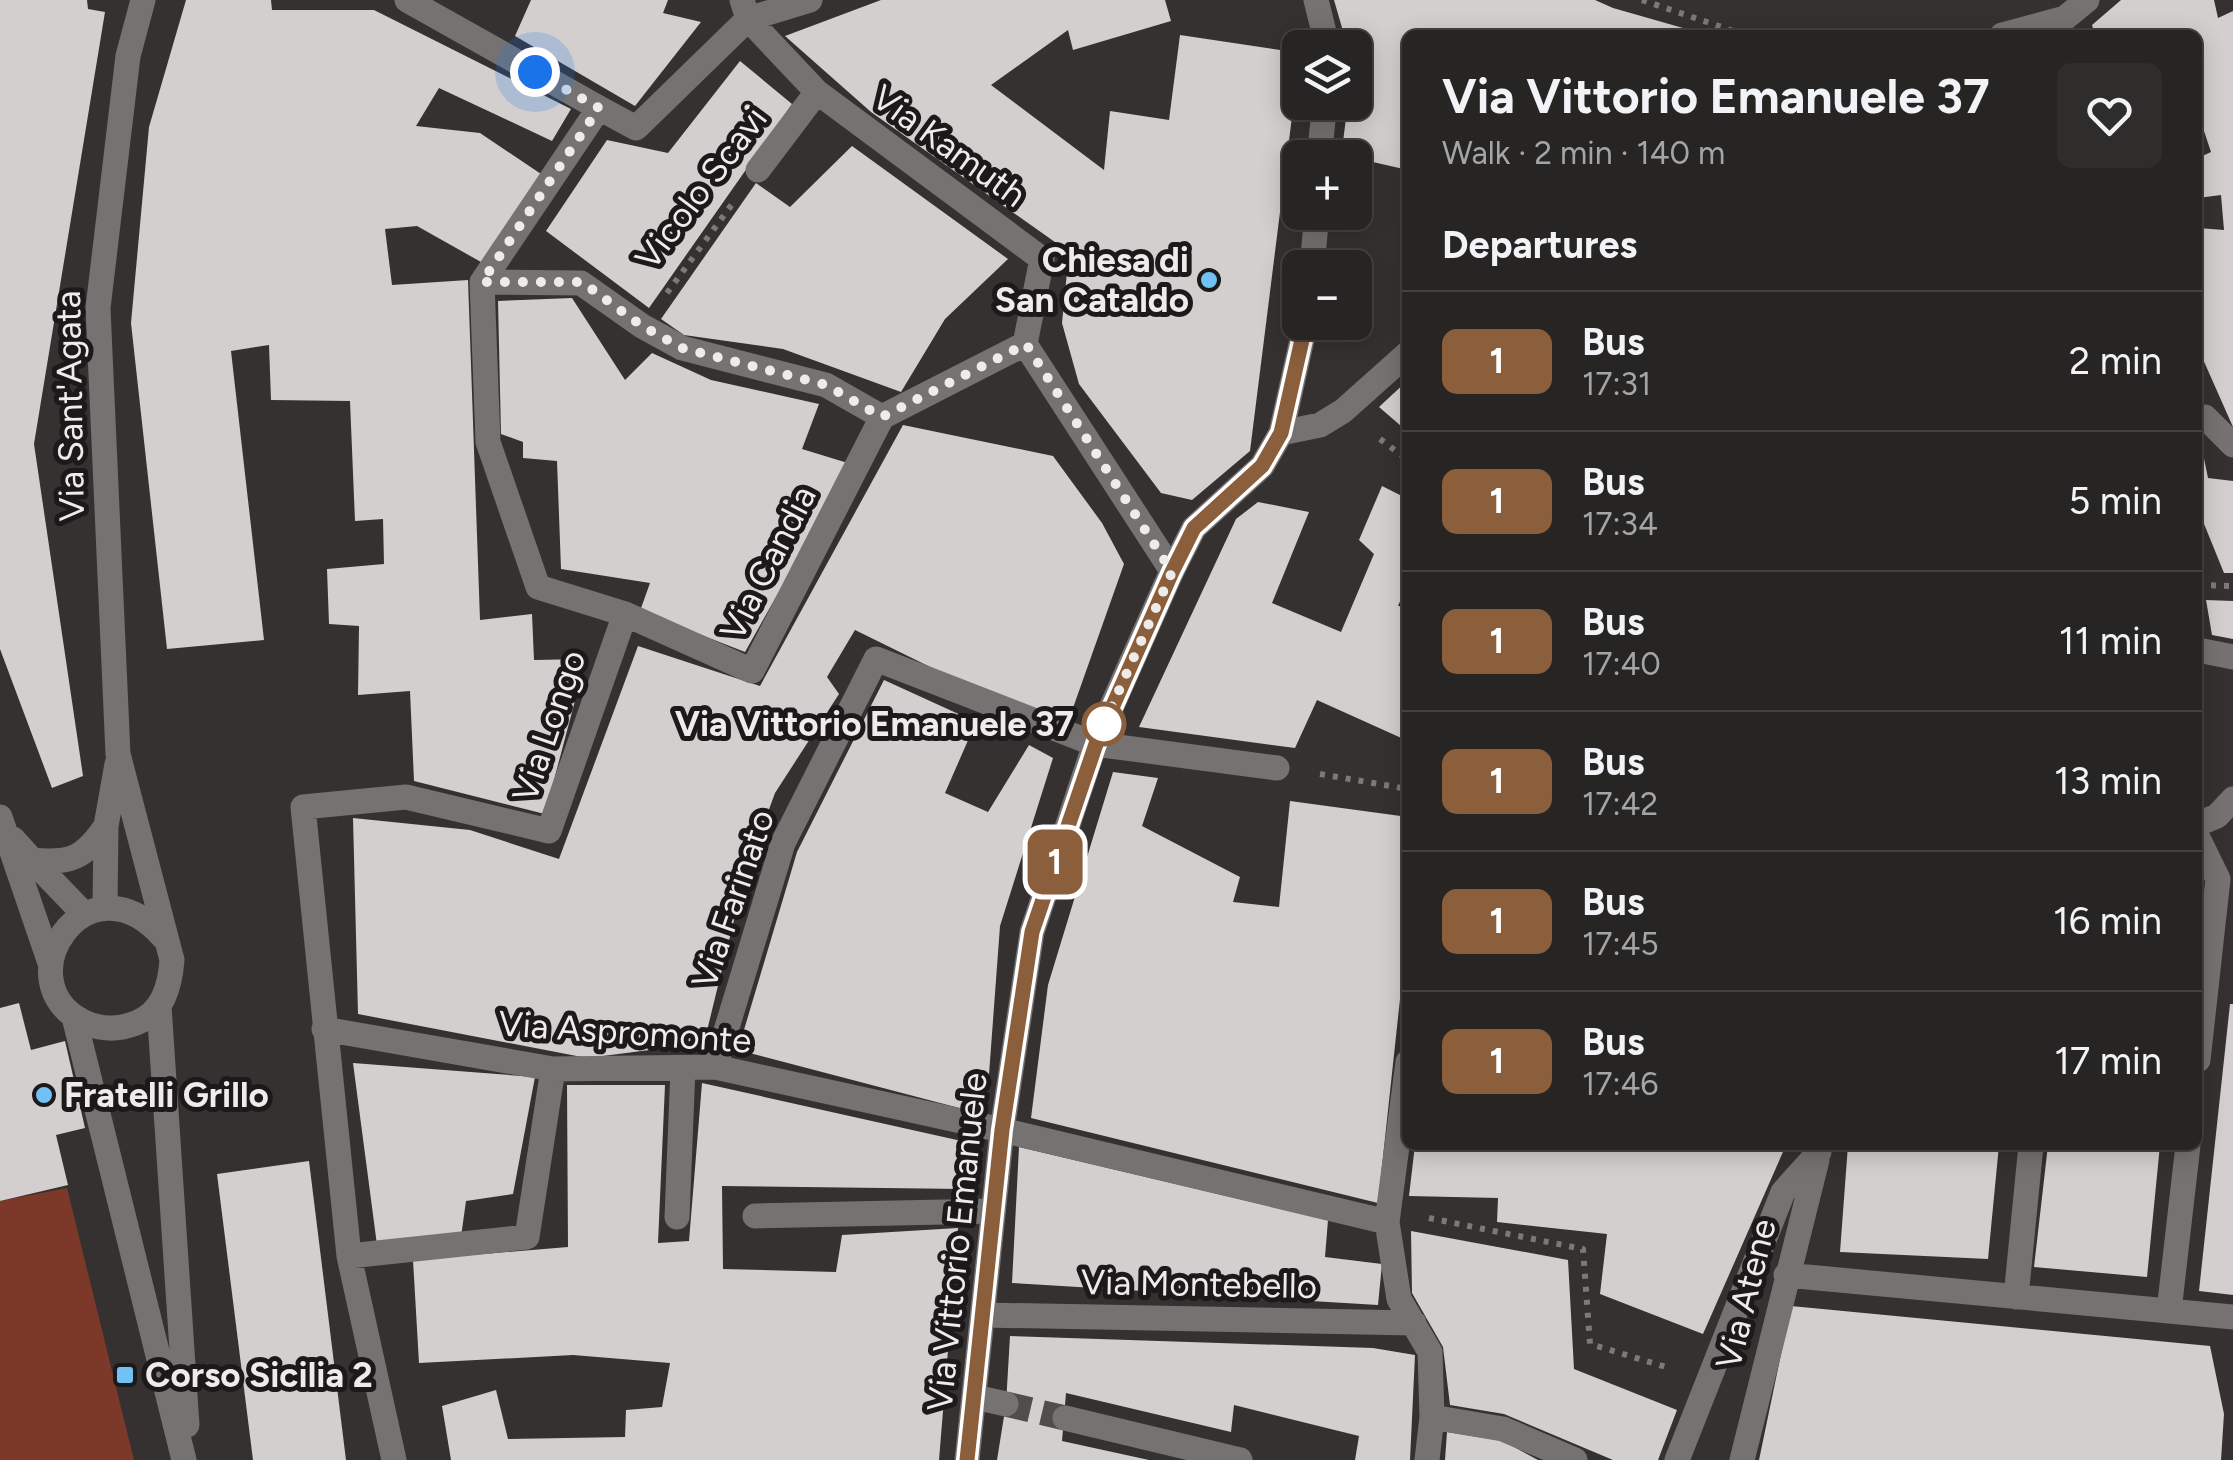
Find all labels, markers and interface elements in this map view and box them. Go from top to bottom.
map controls [1282,30,1372,340]
button: layers [1282,30,1372,120]
your location [510,47,560,97]
button: heart [2057,63,2162,168]
text: Via Vittorio Emanuele 37 [1442,67,1990,125]
street label: Via Kamuth [864,76,1034,216]
street label: Vicolo Scavi [626,98,776,278]
text: Walk · 2 min · 140 m [1442,134,1725,172]
button: + [1282,140,1372,230]
text: Departures [1442,222,1637,268]
place label: Chiesa di San Cataldo [995,239,1189,321]
button: − [1282,250,1372,340]
marker: Chiesa di San Cataldo [1198,269,1220,291]
street label: Via Sant'Agata [47,290,93,522]
text: Bus [1582,319,1645,365]
text: 2 min [2069,338,2162,384]
text: 1 [1490,340,1504,382]
text: 17:31 [1582,365,1651,403]
text: Bus [1582,459,1645,505]
text: 5 min [2068,478,2162,524]
street label: Via Candia [711,479,825,647]
text: 1 [1490,480,1504,522]
text: 17:34 [1582,505,1658,543]
text: Bus [1582,599,1645,645]
text: 11 min [2059,618,2162,664]
text: 1 [1490,620,1504,662]
street label: Via Longo [503,645,595,807]
text: 17:40 [1582,645,1661,683]
place label: Via Vittorio Emanuele 37 [675,703,1074,745]
marker: Via Vittorio Emanuele 37 [1083,703,1125,745]
text: Bus [1582,739,1645,785]
text: 13 min [2054,758,2162,804]
text: 1 [1490,760,1504,802]
text: 17:42 [1582,785,1658,823]
street label: Via Farinato [683,804,783,994]
line badge: 1 [1022,830,1088,894]
text: 1 [1048,841,1062,883]
text: Bus [1582,879,1645,925]
text: 16 min [2053,898,2162,944]
text: 1 [1490,900,1504,942]
text: 17:45 [1582,925,1659,963]
street label: Via Aspromonte [497,1002,753,1062]
text: Bus [1582,1019,1645,1065]
text: 17 min [2054,1038,2162,1084]
text: 1 [1490,1040,1504,1082]
text: 17:46 [1582,1065,1658,1103]
street label: Via Vittorio Emanuele [918,1071,996,1413]
place label: Fratelli Grillo [64,1074,269,1116]
marker: Fratelli Grillo [33,1084,55,1106]
street label: Via Atene [1707,1214,1785,1374]
street label: Via Montebello [1081,1261,1317,1307]
place label: Corso Sicilia 2 [145,1354,373,1396]
marker: Corso Sicilia 2 [114,1364,136,1386]

